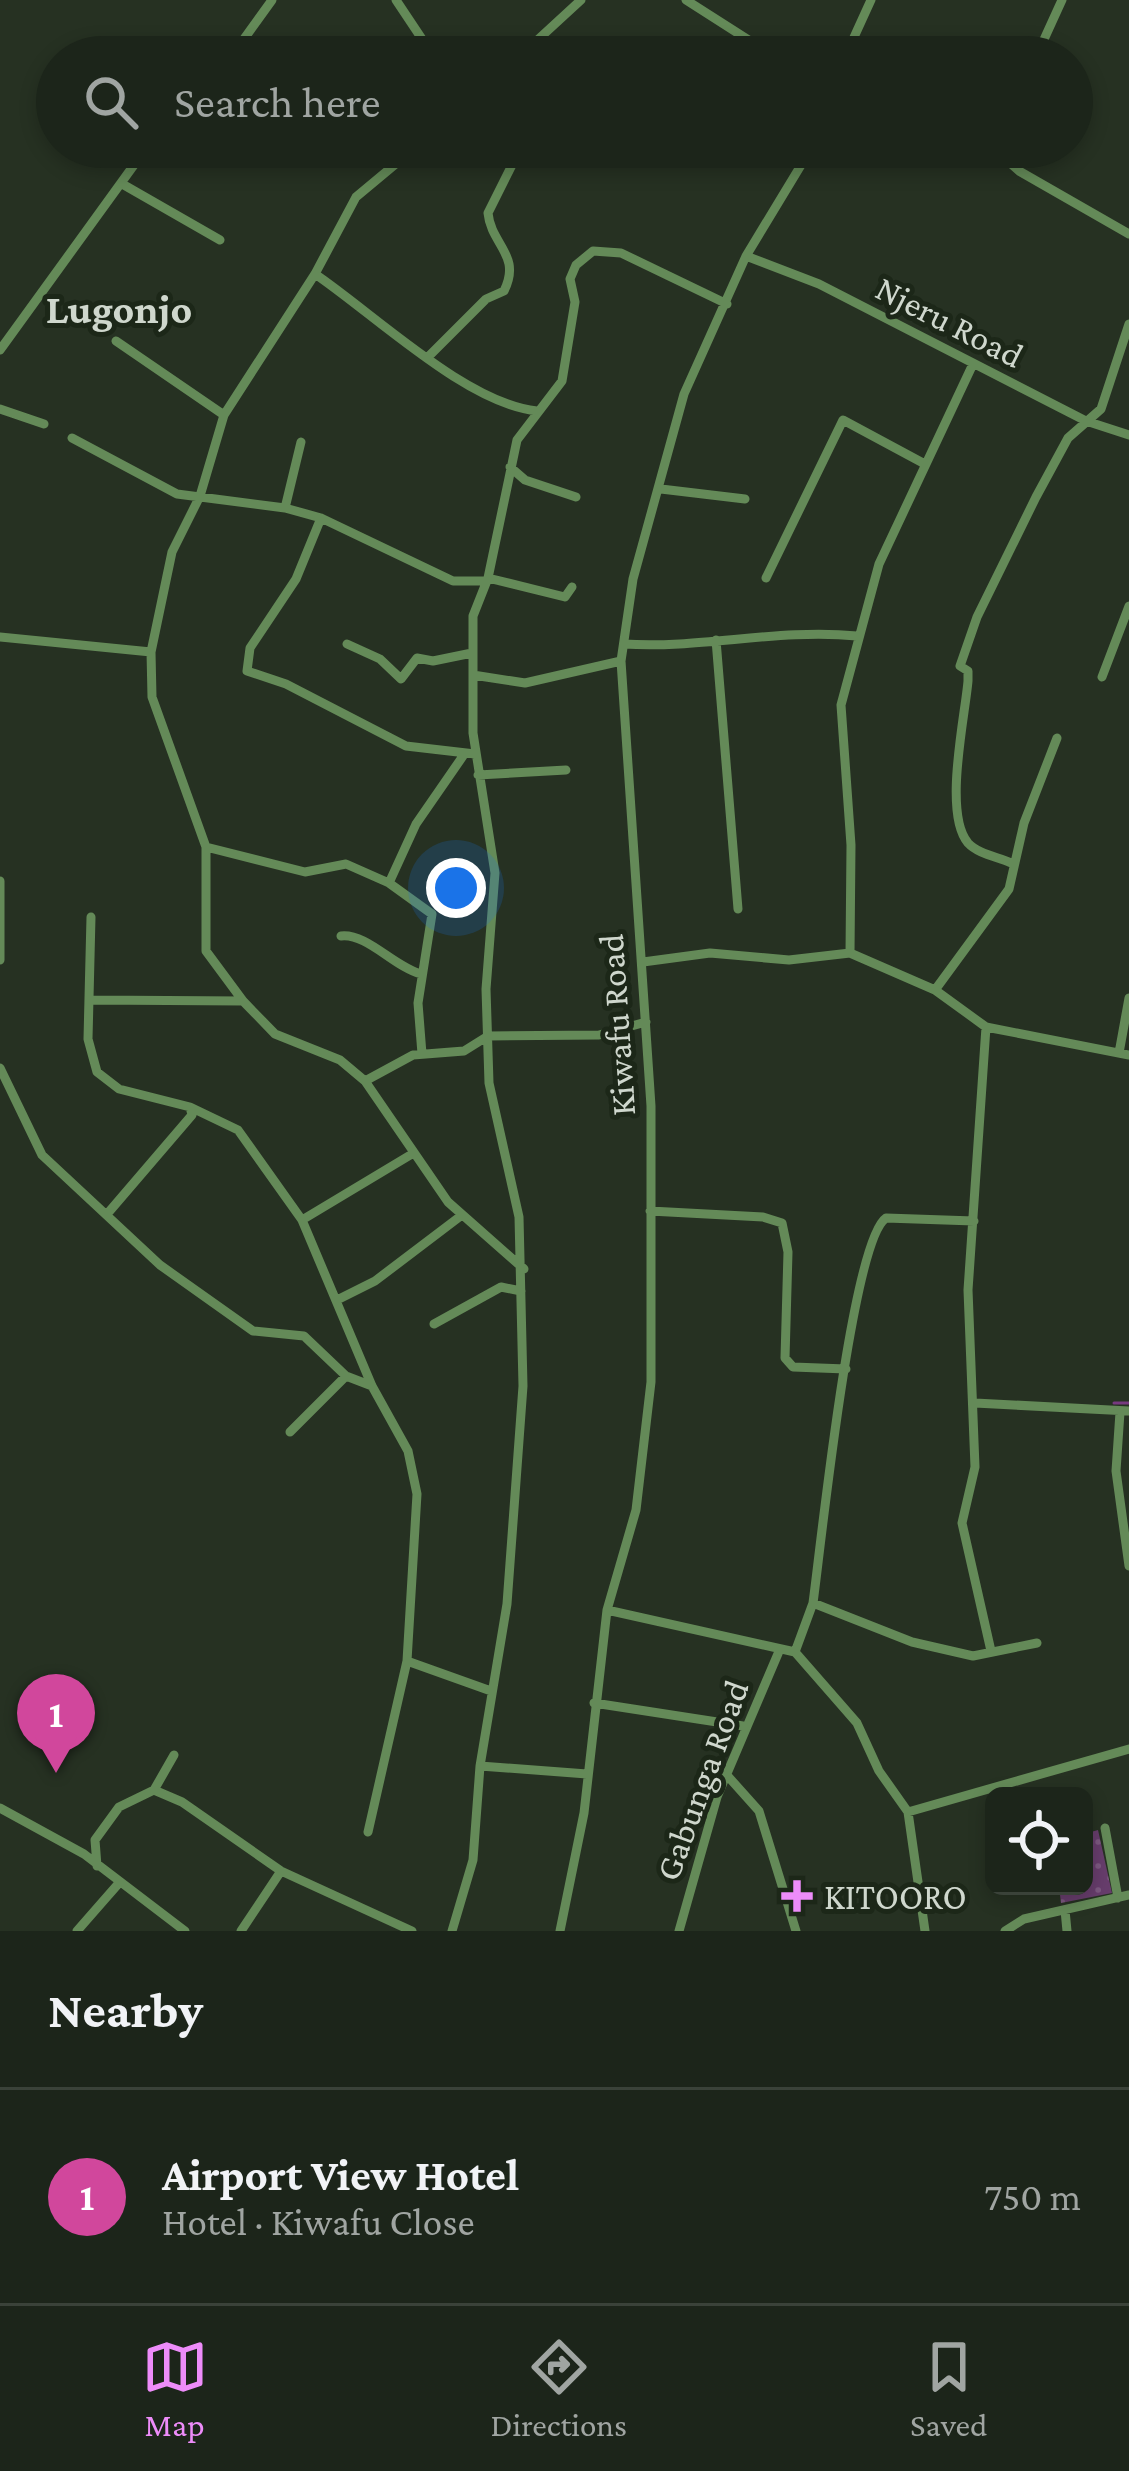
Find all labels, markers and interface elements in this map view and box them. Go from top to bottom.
search box [36,36,1093,168]
icon: search [78,69,144,135]
text: Search here [174,77,381,127]
street label: Njeru Road [869,268,1030,376]
district label: Lugonjo [46,285,192,333]
your location [426,858,486,918]
street label: Kiwafu Road [591,932,643,1117]
pin: 1 [17,1674,95,1773]
street label: Gabunga Road [647,1675,757,1886]
map controls [985,1787,1093,1895]
button: locate [985,1787,1093,1895]
place label: KITOORO [824,1877,967,1917]
marker: KITOORO [781,1880,813,1912]
text: Nearby [48,1981,203,2038]
text: Airport View Hotel [162,2150,519,2200]
text: 1 [80,2175,94,2218]
text: 750 m [984,2175,1081,2218]
text: Hotel · Kiwafu Close [162,2200,475,2243]
tab: Map [142,2334,208,2443]
tab: Directions [491,2334,627,2443]
tab: Saved [910,2334,987,2443]

